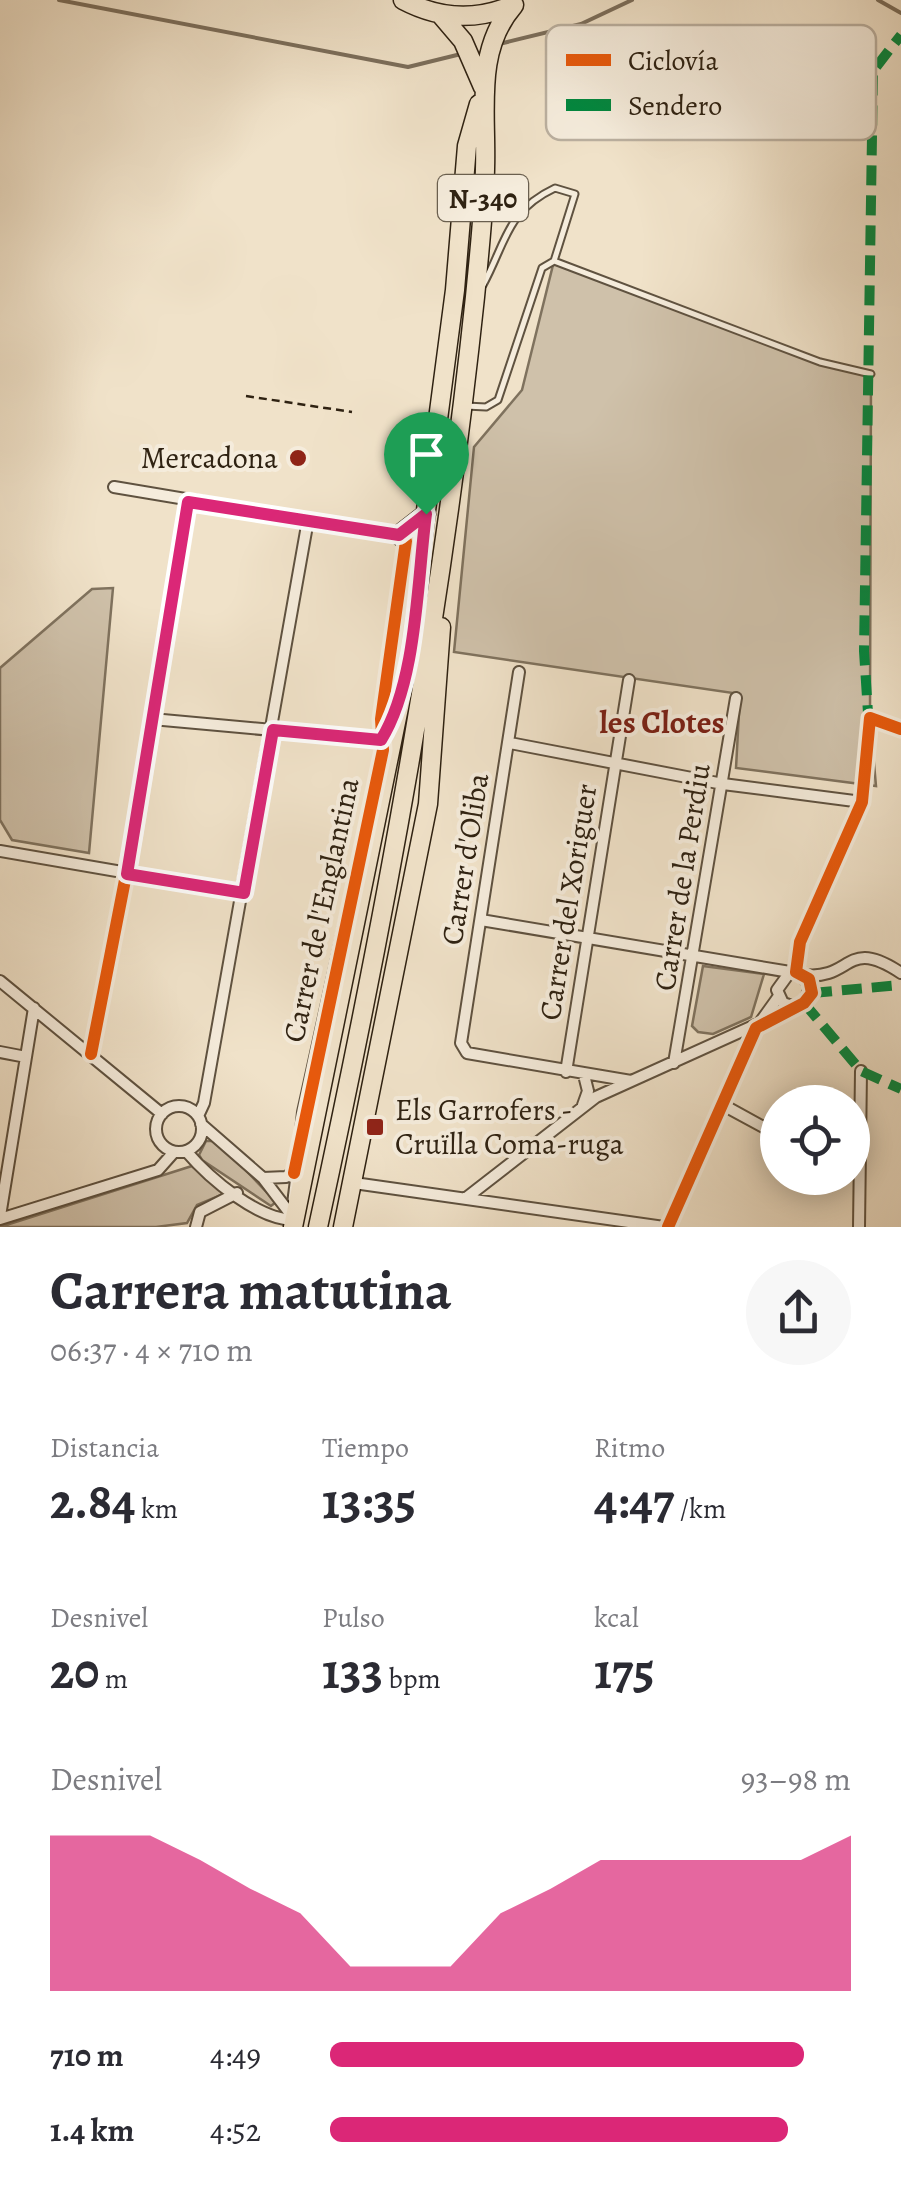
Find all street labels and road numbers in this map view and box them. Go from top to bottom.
road number: N-340 [438,175,528,221]
street label: Carrer de la Perdiu [644,760,720,994]
street label: Carrer d'Oliba [432,770,498,948]
street label: Carrer de l'Englantina [273,774,369,1046]
street label: Carrer del Xoriguer [530,781,606,1023]

